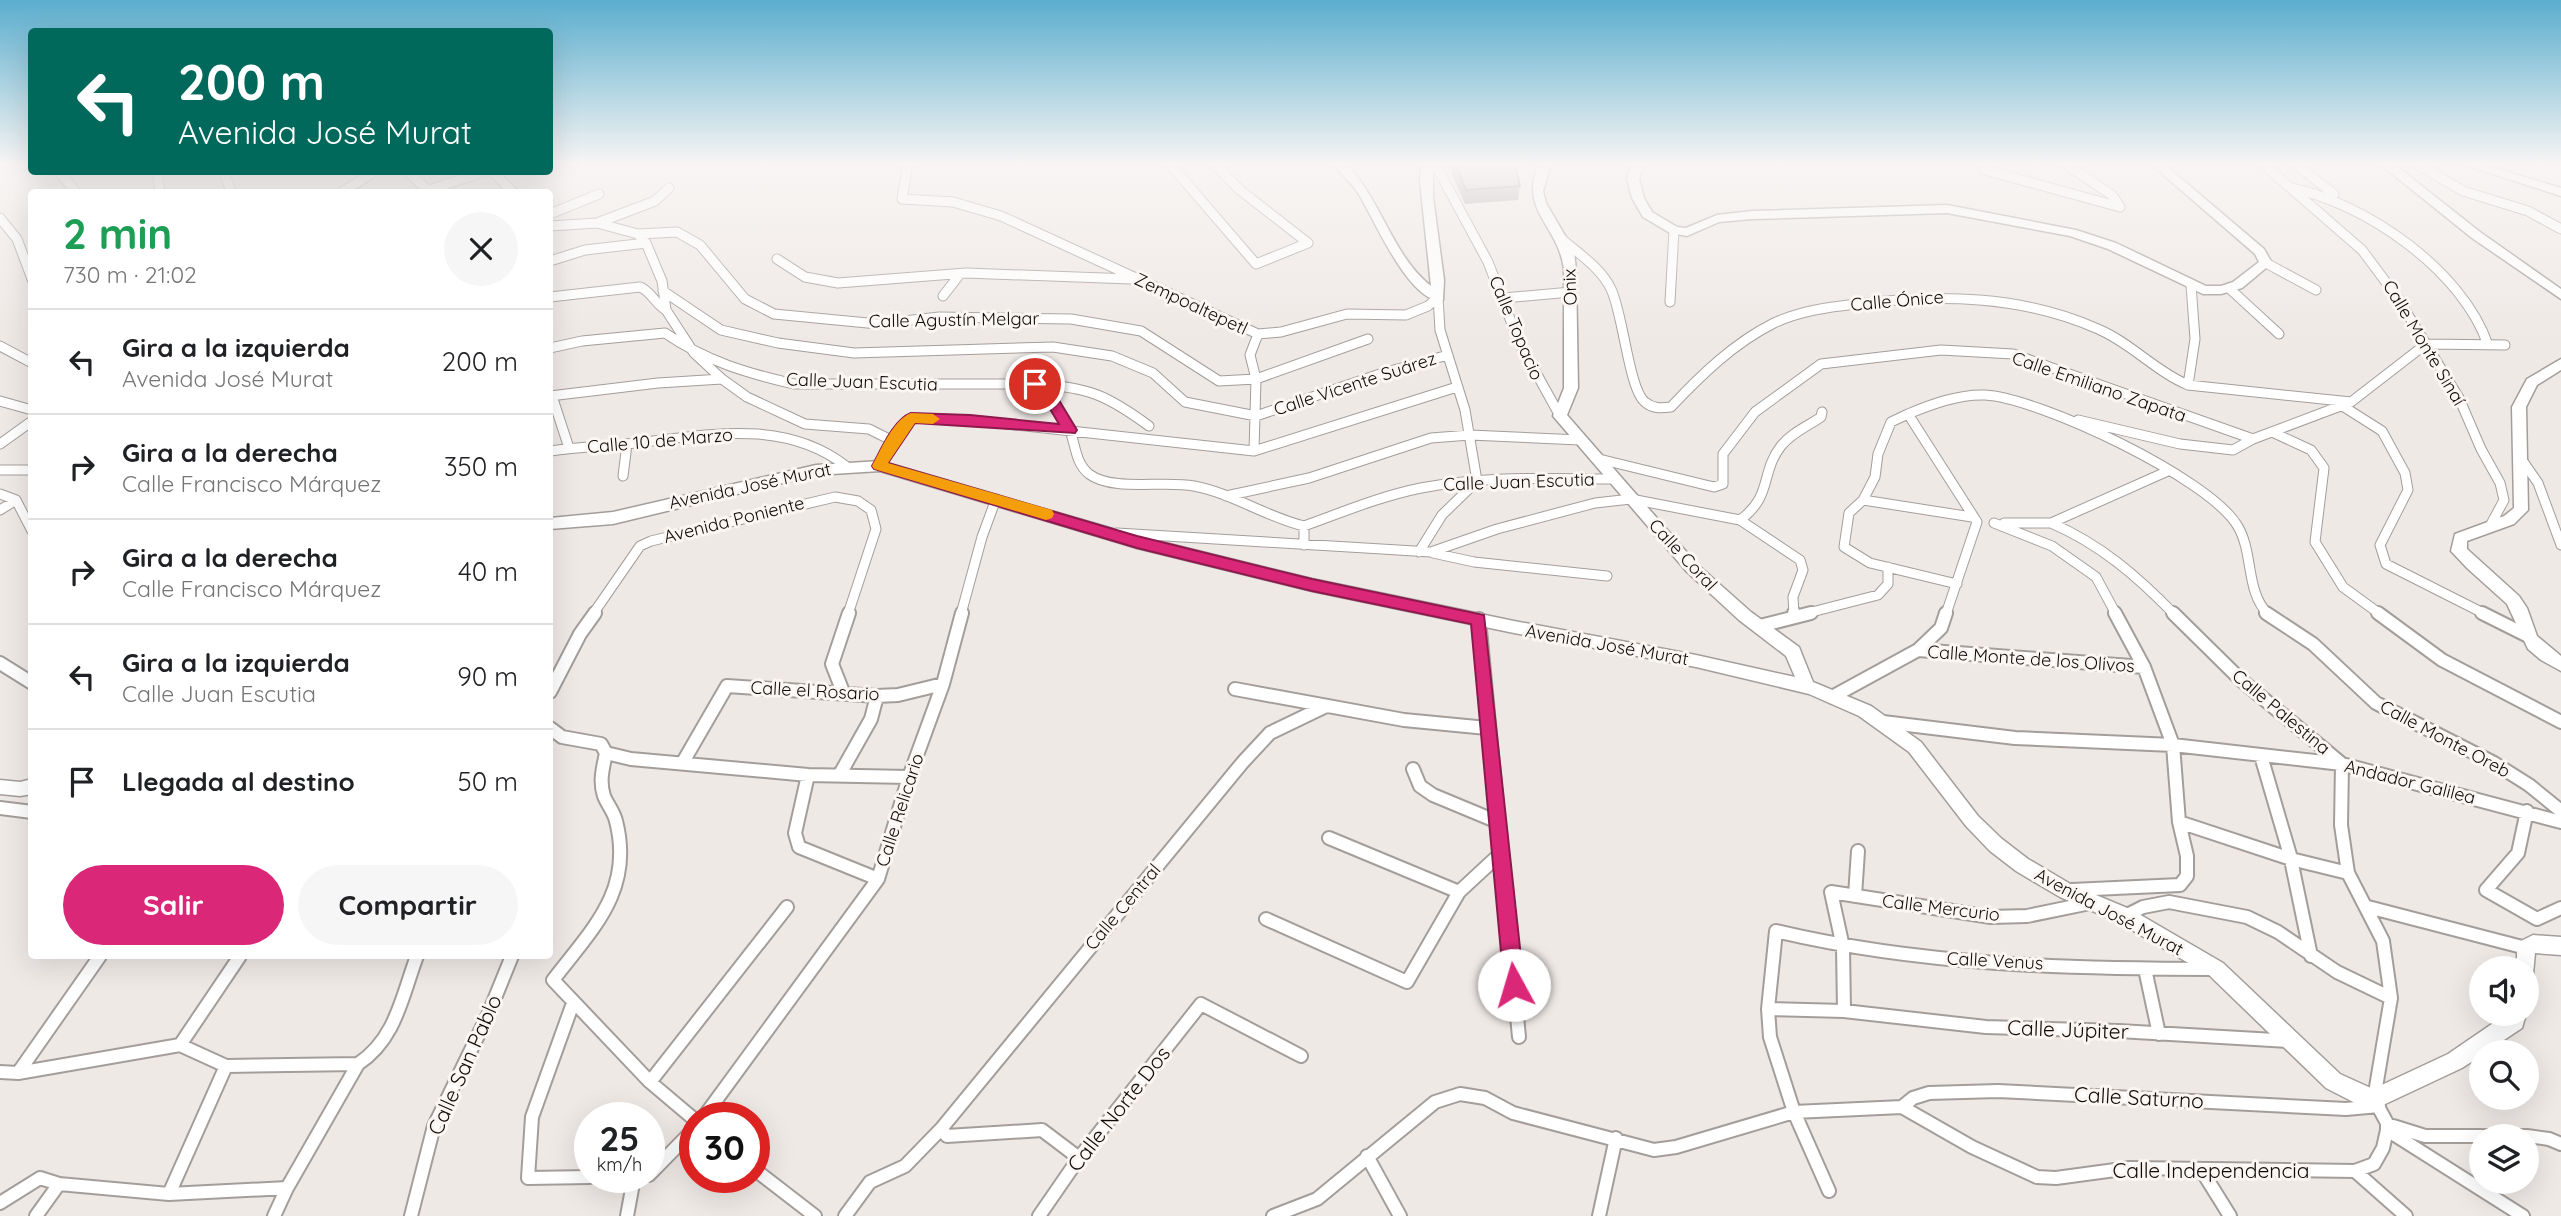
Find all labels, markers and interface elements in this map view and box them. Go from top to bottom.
text: 200 m [178,51,325,112]
icon: left [63,56,154,147]
text: Avenida José Murat [178,112,472,152]
text: 2 min [63,207,172,260]
button: close [444,212,518,286]
text: 730 m · 21:02 [63,260,197,289]
street label: Zempoaltepetl [1131,267,1252,340]
street label: Onix [1557,268,1582,306]
street label: Calle Topacio [1484,272,1549,384]
street label: Calle Monte Sinaí [2378,276,2471,410]
street label: Calle Ónice [1849,285,1944,316]
street label: Calle Agustín Melgar [869,307,1040,332]
text: Gira a la izquierda [122,331,350,364]
icon: left [63,343,101,381]
text: 200 m [442,345,518,378]
street label: Calle Vicente Suárez [1271,346,1439,421]
street label: Calle Emiliano Zapata [2009,346,2189,427]
pin [1005,354,1065,414]
text: Avenida José Murat [122,364,333,393]
icon: arrive [1016,365,1054,403]
street label: Calle Juan Escutia [786,367,938,396]
street label: Calle 10 de Marzo [586,423,734,458]
text: Gira a la derecha [122,436,338,469]
icon: right [63,448,101,486]
text: 350 m [444,450,518,483]
street label: Avenida José Murat [667,457,833,514]
street label: Calle Juan Escutia [1443,467,1595,496]
text: Calle Francisco Márquez [122,469,381,498]
street label: Avenida Poniente [661,491,807,548]
street label: Calle Coral [1644,514,1723,595]
text: Gira a la derecha [122,541,338,574]
icon: right [63,553,101,591]
text: 40 m [458,555,518,588]
text: Calle Francisco Márquez [122,574,381,603]
street label: Avenida José Murat [1524,619,1690,670]
street label: Calle Monte de los Olivos [1927,640,2135,677]
text: Gira a la izquierda [122,646,350,679]
icon: left [63,658,101,696]
text: 90 m [457,660,518,693]
street label: Calle Palestina [2227,664,2335,759]
street label: Calle el Rosario [750,676,880,705]
text: Calle Juan Escutia [122,679,316,708]
street label: Calle Monte Oreb [2376,694,2515,783]
street label: Calle Relicario [870,750,929,869]
street label: Andador Galilea [2342,754,2478,809]
icon: arrive [63,763,101,801]
text: Llegada al destino [122,765,355,798]
text: 50 m [458,765,518,798]
street label: Calle Central [1080,859,1166,955]
street label: Avenida José Murat [2031,863,2188,961]
button: Salir [63,865,284,945]
button: Compartir [298,865,518,945]
street label: Calle Mercurio [1881,889,2001,926]
street label: Calle Venus [1946,946,2044,975]
position arrow [1477,948,1551,1022]
map controls [2469,956,2539,1194]
button: sound [2469,956,2539,1026]
street label: Calle San Pablo [421,990,507,1139]
street label: Calle Júpiter [2007,1014,2129,1044]
button: search [2469,1040,2539,1110]
street label: Calle Norte Dos [1061,1041,1175,1176]
street label: Calle Saturno [2073,1081,2205,1113]
speed limit sign: 30 [679,1102,770,1193]
text: 25 [599,1116,640,1160]
button: layers [2469,1124,2539,1194]
text: km/h [597,1153,642,1176]
street label: Calle Independencia [2112,1157,2310,1183]

